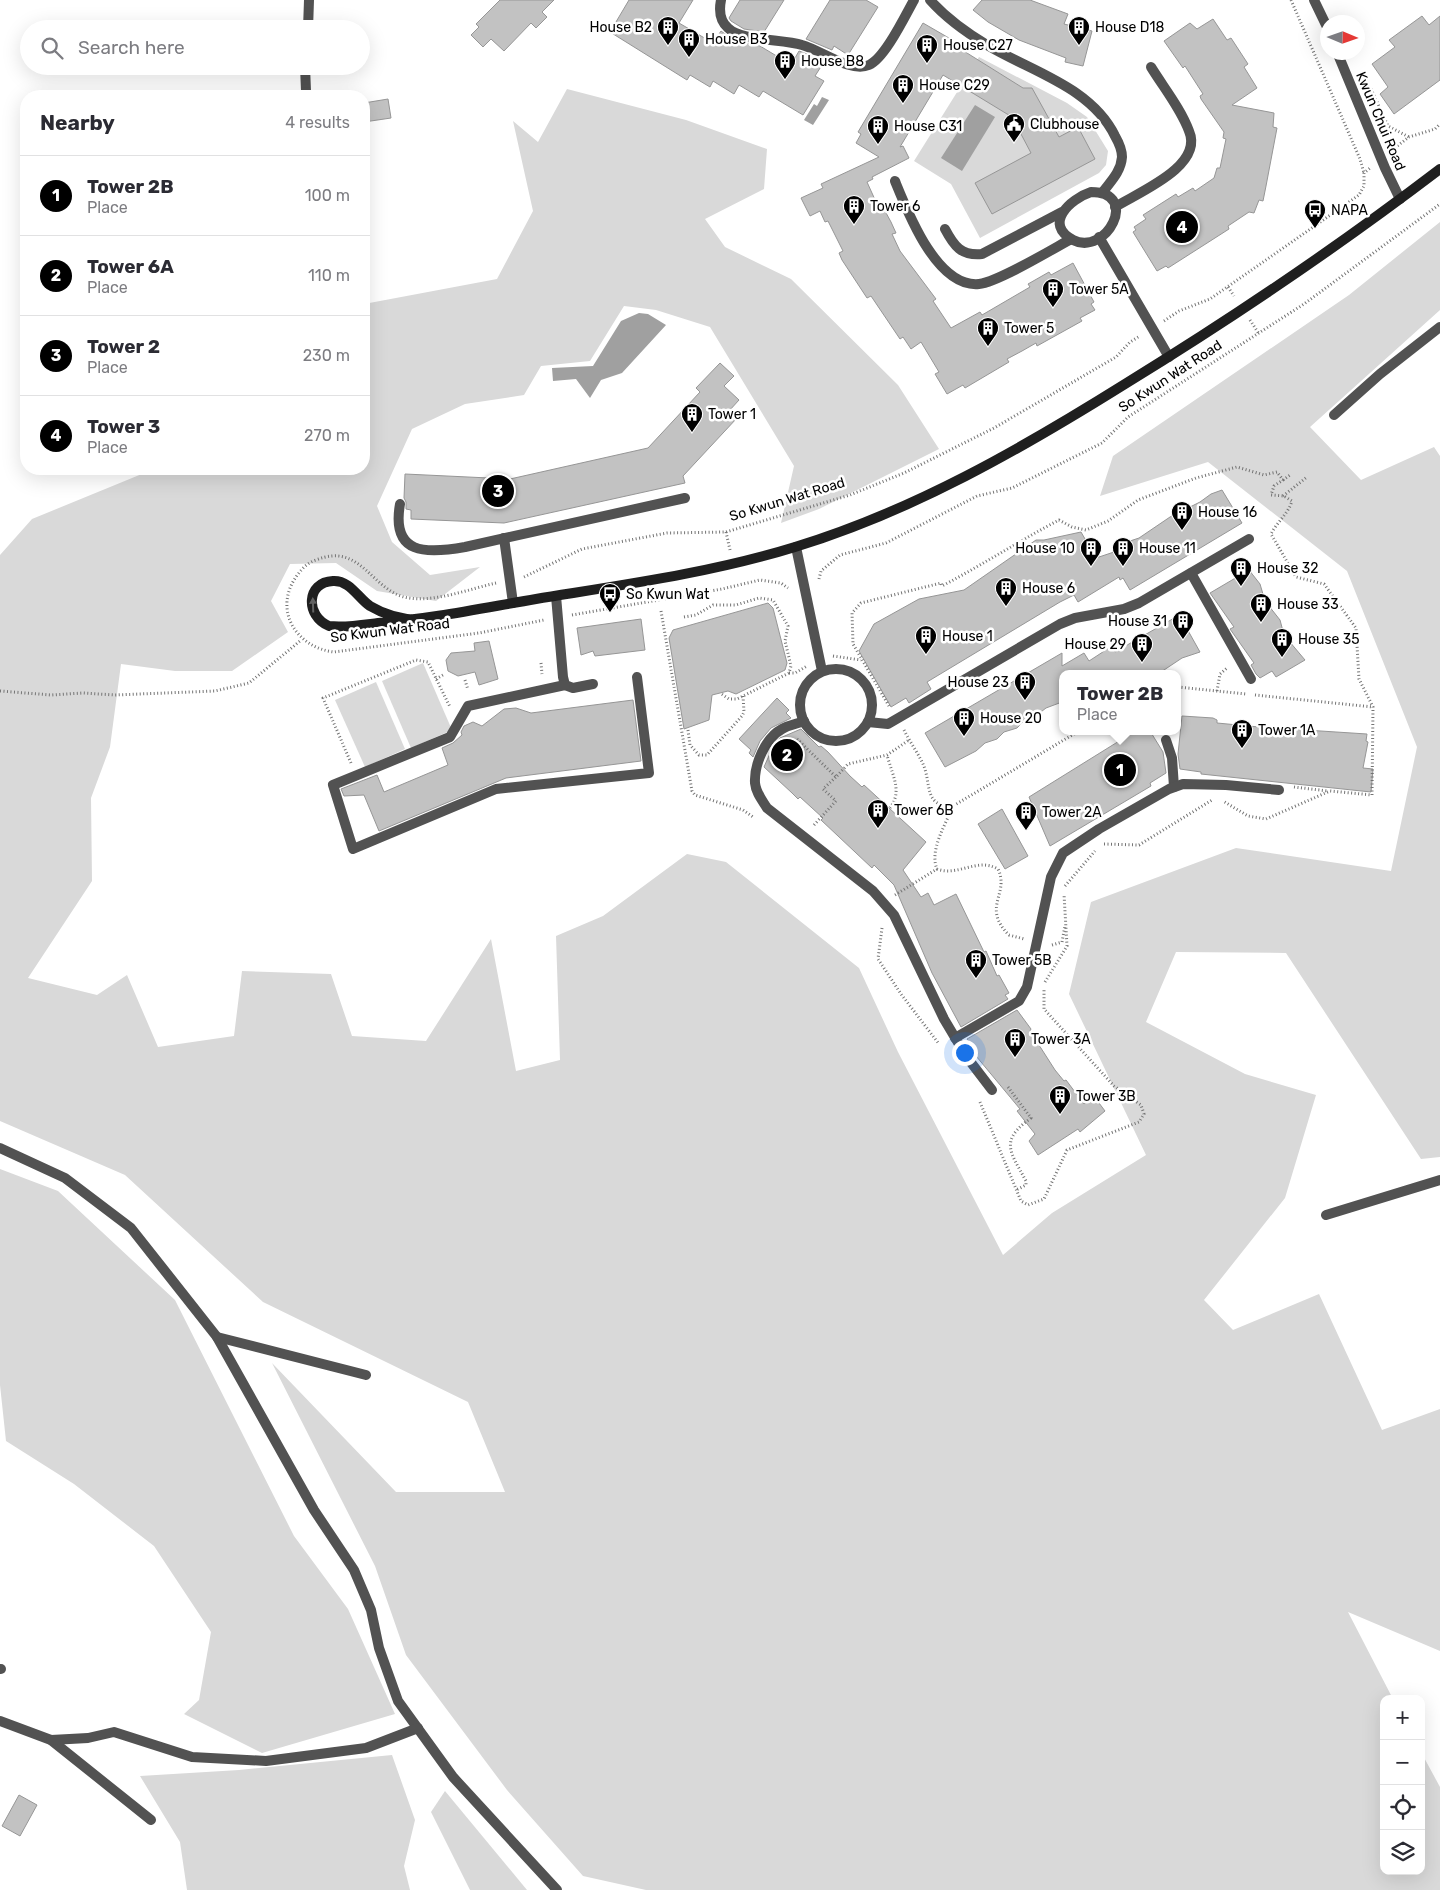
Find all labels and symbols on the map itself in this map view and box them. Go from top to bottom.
building icon: House B2 [656,15,680,46]
building icon: House D18 [1067,15,1091,46]
north arrow [1320,15,1365,60]
place label: House B2 [590,19,652,36]
place label: House D18 [1095,19,1165,36]
building icon: House B3 [677,27,701,58]
place label: House B3 [705,31,768,48]
building icon: House C27 [915,33,939,64]
place label: House C27 [943,37,1013,54]
building icon: House B8 [773,49,797,80]
place label: House B8 [801,53,864,70]
street label: Kwun Chui Road [1352,69,1409,173]
building icon: House C29 [891,73,915,104]
place label: House C29 [919,77,990,94]
public building icon: Clubhouse [1002,112,1026,143]
building icon: House C31 [866,114,890,145]
place label: Clubhouse [1030,116,1100,133]
place label: House C31 [894,118,962,135]
building icon: Tower 6 [842,194,866,225]
place label: Tower 6 [870,198,920,215]
bus stop icon: NAPA [1303,198,1327,229]
place label: NAPA [1331,202,1369,219]
pin: 4 [1166,208,1198,246]
building icon: Tower 5A [1041,277,1065,308]
place label: Tower 5A [1069,281,1129,298]
building icon: Tower 5 [976,316,1000,347]
place label: Tower 5 [1004,320,1054,337]
street label: So Kwun Wat Road [1115,337,1225,416]
building icon: Tower 1 [680,402,704,433]
place label: Tower 1 [708,406,756,423]
pin: 3 [482,472,514,510]
street label: So Kwun Wat Road [727,474,847,525]
building icon: House 16 [1170,500,1194,531]
place label: House 16 [1198,504,1257,521]
building icon: House 10 [1079,536,1103,567]
building icon: House 11 [1111,536,1135,567]
place label: House 10 [1015,540,1075,557]
place label: House 11 [1139,540,1196,557]
building icon: House 32 [1229,556,1253,587]
place label: House 32 [1257,560,1319,577]
building icon: House 6 [994,576,1018,607]
place label: House 6 [1022,580,1075,597]
bus stop icon: So Kwun Wat [598,582,622,613]
place label: So Kwun Wat [626,586,710,603]
building icon: House 33 [1249,592,1273,623]
place label: House 33 [1277,596,1339,613]
one-way arrow [309,597,317,613]
building icon: House 31 [1171,609,1195,640]
place label: House 31 [1108,613,1167,630]
street label: So Kwun Wat Road [329,615,451,646]
building icon: House 1 [914,624,938,655]
building icon: House 35 [1270,627,1294,658]
place label: House 1 [942,628,993,645]
place label: House 35 [1298,631,1360,648]
building icon: House 29 [1130,632,1154,663]
place label: House 29 [1065,636,1126,653]
building icon: House 23 [1013,670,1037,701]
place label: House 23 [947,674,1009,691]
building icon: House 20 [952,706,976,737]
place label: House 20 [980,710,1042,727]
building icon: Tower 1A [1230,718,1254,749]
place label: Tower 1A [1258,722,1316,739]
pin: 2 [771,736,803,774]
pin: 1 [1104,751,1136,789]
building icon: Tower 6B [866,798,890,829]
building icon: Tower 2A [1014,800,1038,831]
place label: Tower 6B [894,802,954,819]
place label: Tower 2A [1042,804,1102,821]
building icon: Tower 5B [964,948,988,979]
place label: Tower 5B [992,952,1052,969]
building icon: Tower 3A [1003,1027,1027,1058]
place label: Tower 3A [1031,1031,1091,1048]
your location [952,1040,978,1066]
building icon: Tower 3B [1048,1084,1072,1115]
place label: Tower 3B [1076,1088,1136,1105]

